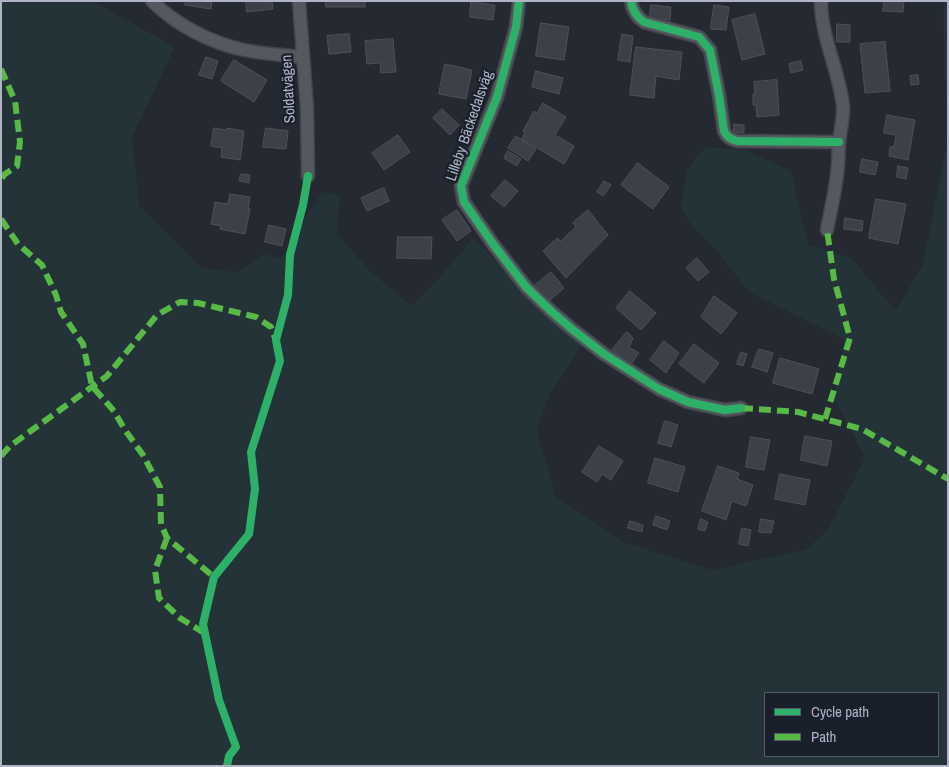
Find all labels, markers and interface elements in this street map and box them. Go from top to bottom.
street label: Soldatvägen [278,54,300,124]
street label: Lilleby Bäckedalsväg [443,68,497,184]
legend [764,692,939,757]
text: Cycle path [811,701,869,722]
text: Path [811,726,836,747]

